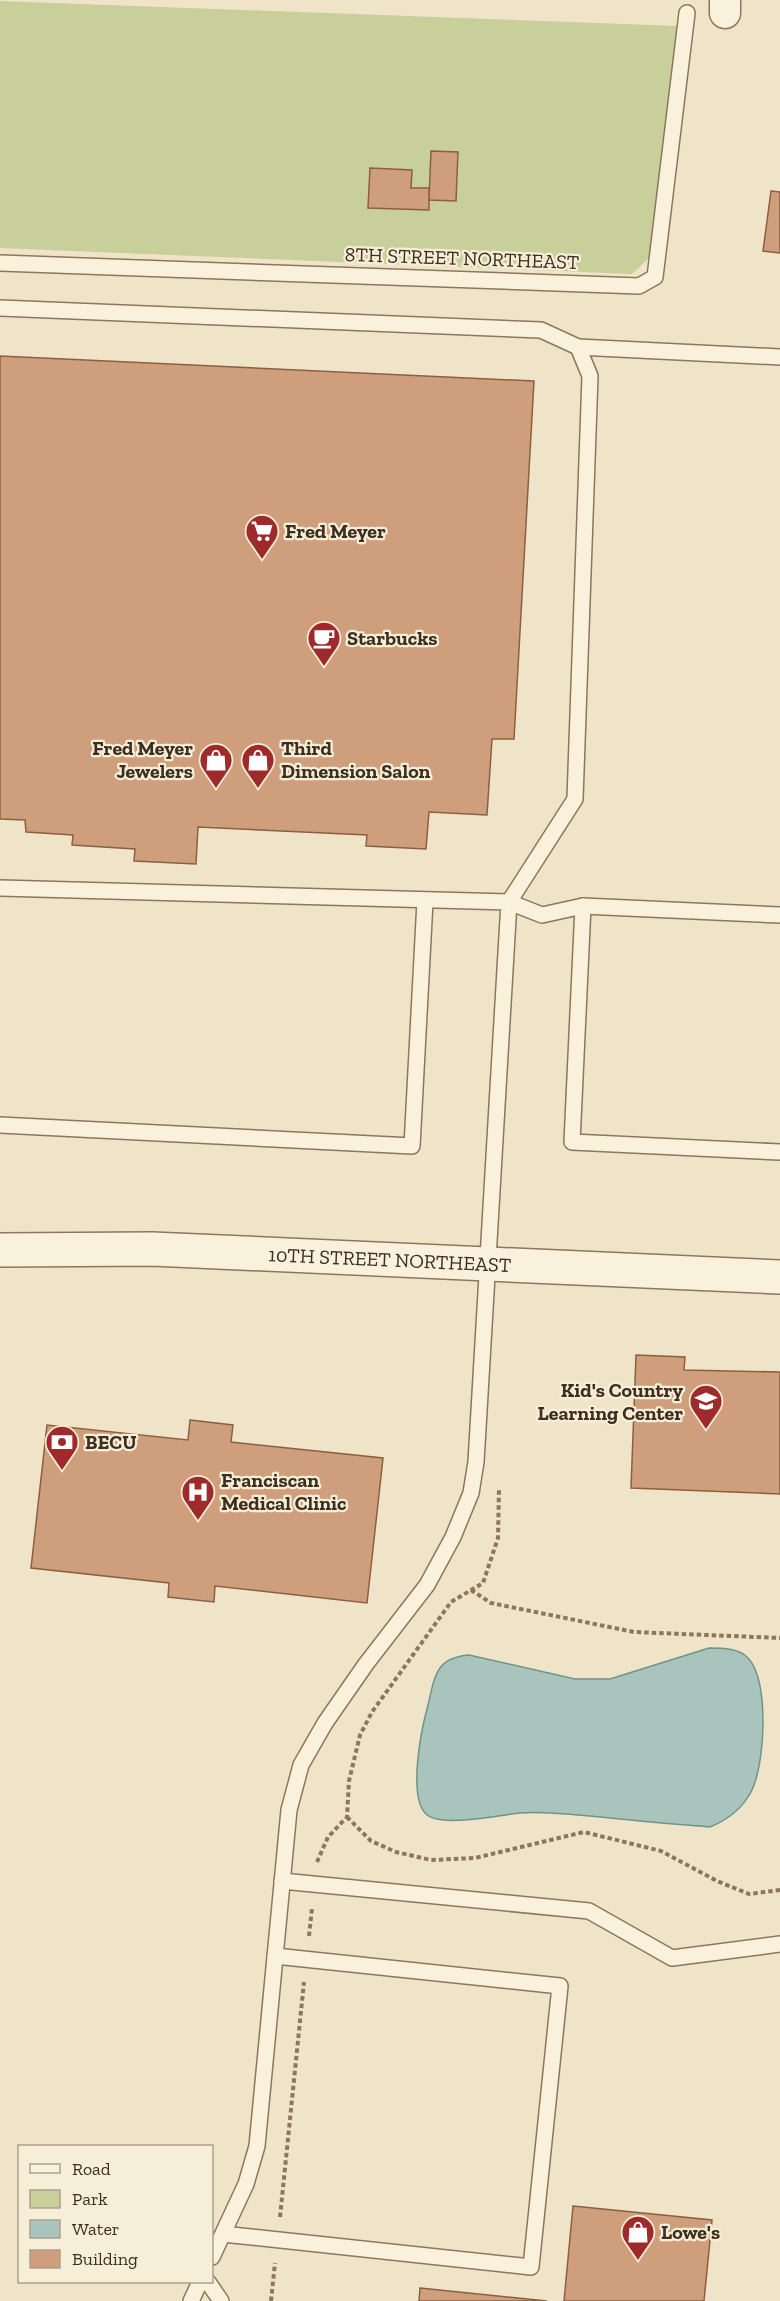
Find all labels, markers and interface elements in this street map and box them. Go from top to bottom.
street label: 8TH STREET NORTHEAST [344,242,580,274]
supermarket icon: Fred Meyer [244,513,280,560]
place label: Fred Meyer [285,519,386,543]
cafe icon: Starbucks [306,620,342,667]
place label: Starbucks [347,626,437,650]
place label: Fred Meyer Jewelers [92,736,193,783]
place label: Third Dimension Salon [281,736,431,783]
shop icon: Fred Meyer Jewelers [198,742,234,789]
shop icon: Third Dimension Salon [240,742,276,789]
street label: 10TH STREET NORTHEAST [268,1242,512,1277]
place label: Kid's Country Learning Center [538,1378,683,1425]
school or university icon: Kid's Country Learning Center [688,1383,724,1430]
bank icon: BECU [44,1424,80,1471]
place label: BECU [85,1430,137,1454]
place label: Franciscan Medical Clinic [221,1468,347,1515]
hospital icon: Franciscan Medical Clinic [180,1474,216,1521]
legend [18,2145,213,2283]
text: Road [72,2158,111,2180]
text: Park [72,2188,108,2210]
shop icon: Lowe's [620,2214,656,2261]
text: Water [72,2218,119,2240]
place label: Lowe's [661,2220,720,2244]
text: Building [72,2248,138,2270]

